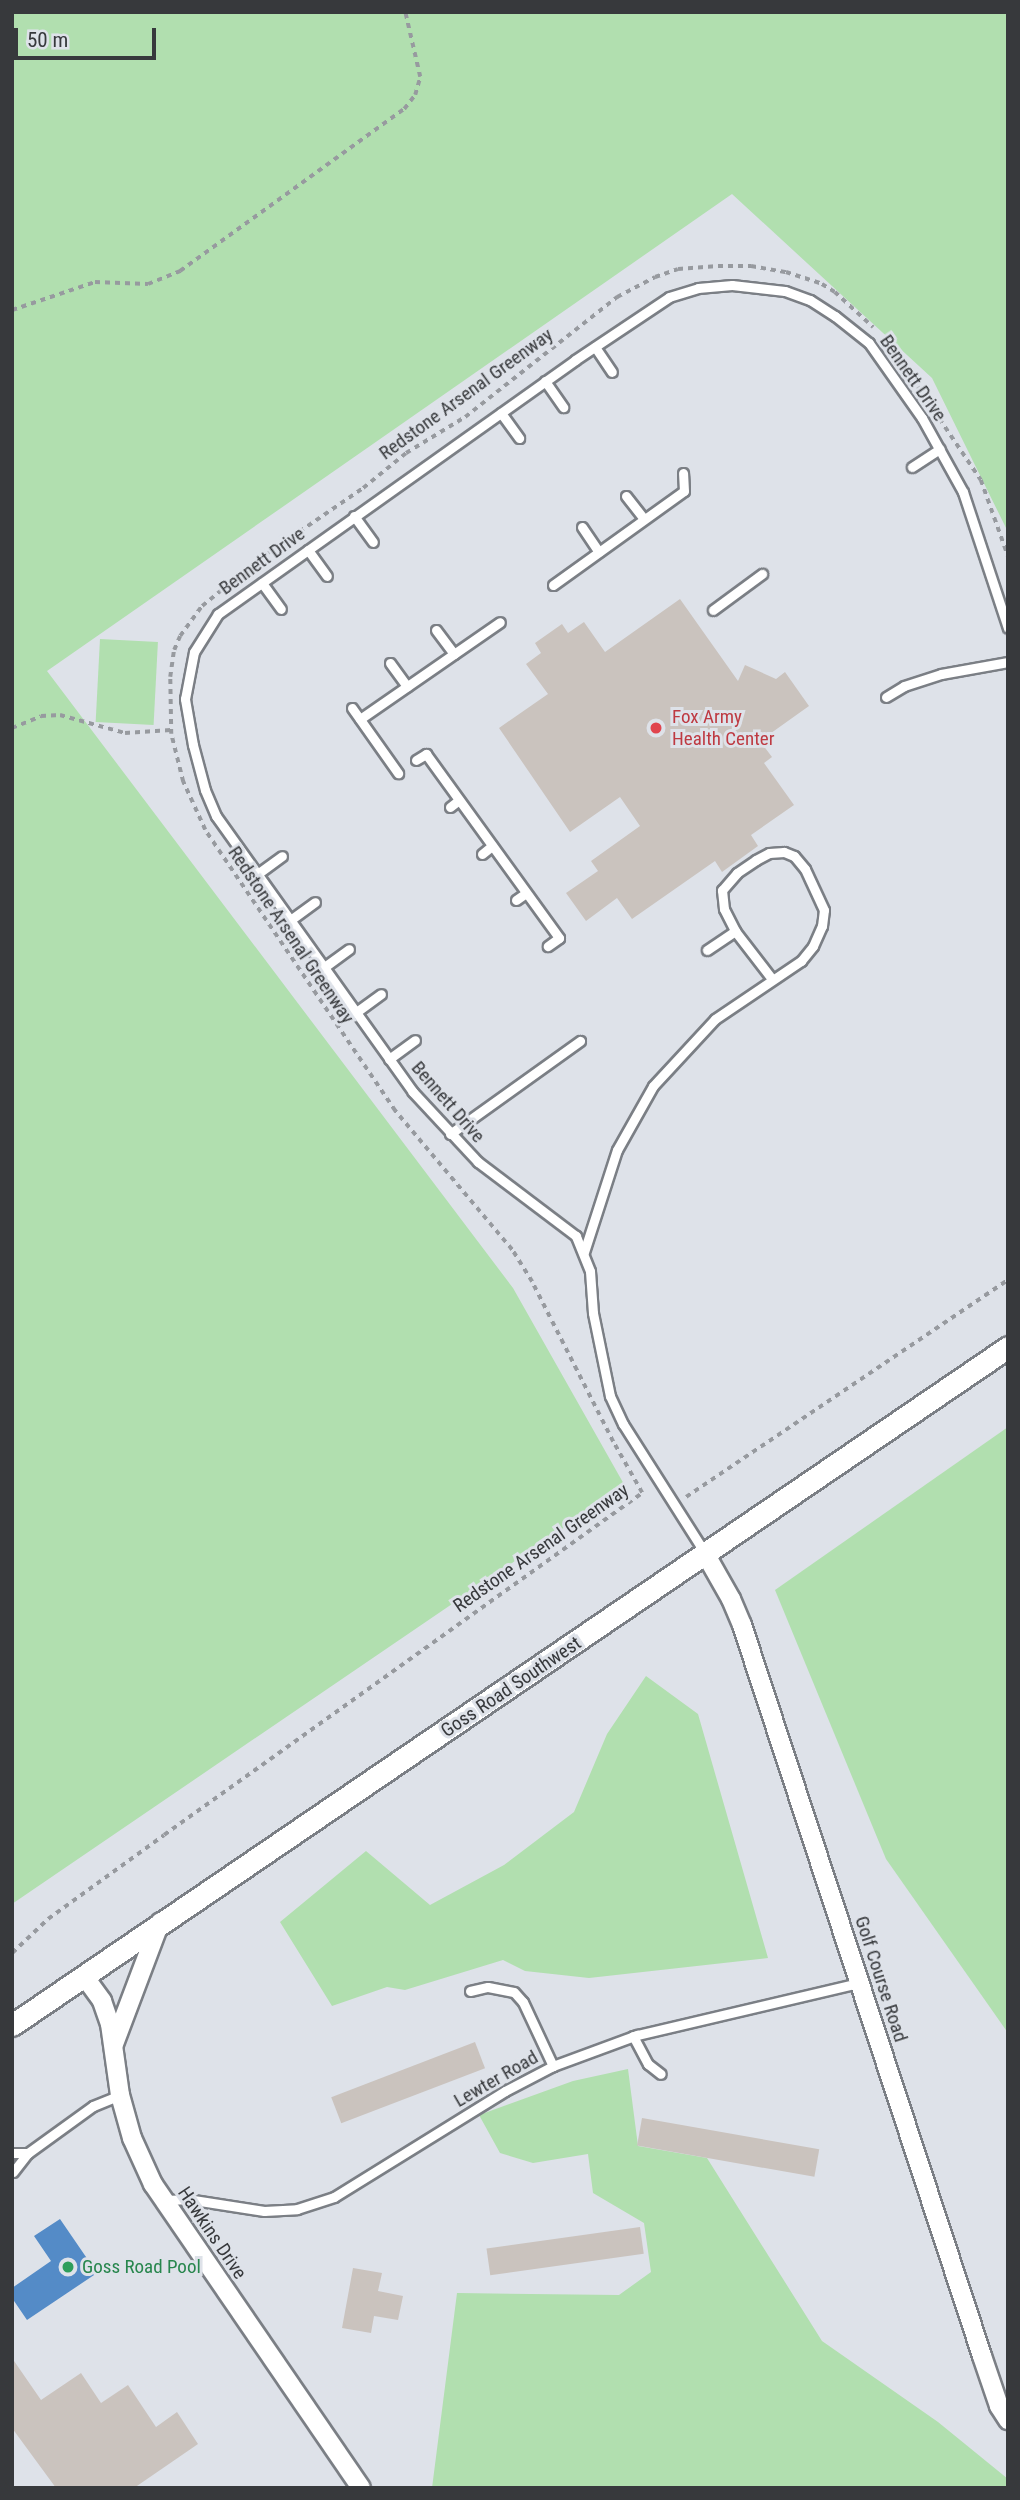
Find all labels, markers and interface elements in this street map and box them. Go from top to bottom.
scale bar [18,14,159,58]
text: 50 m [27,28,68,52]
street label: Redstone Arsenal Greenway [375,323,557,465]
street label: Bennett Drive [875,330,951,426]
street label: Bennett Drive [215,522,309,600]
place label: Fox Army Health Center [672,706,775,750]
marker: Fox Army Health Center [646,718,666,738]
street label: Redstone Arsenal Greenway [223,842,359,1028]
street label: Bennett Drive [407,1057,489,1147]
street label: Redstone Arsenal Greenway [449,1479,633,1617]
street label: Goss Road Southwest [437,1632,585,1742]
street label: Golf Course Road [850,1913,912,2045]
street label: Lewter Road [450,2046,542,2112]
street label: Hawkins Drive [173,2183,251,2283]
place label: Goss Road Pool [82,2256,201,2278]
marker: Goss Road Pool [60,2259,76,2275]

